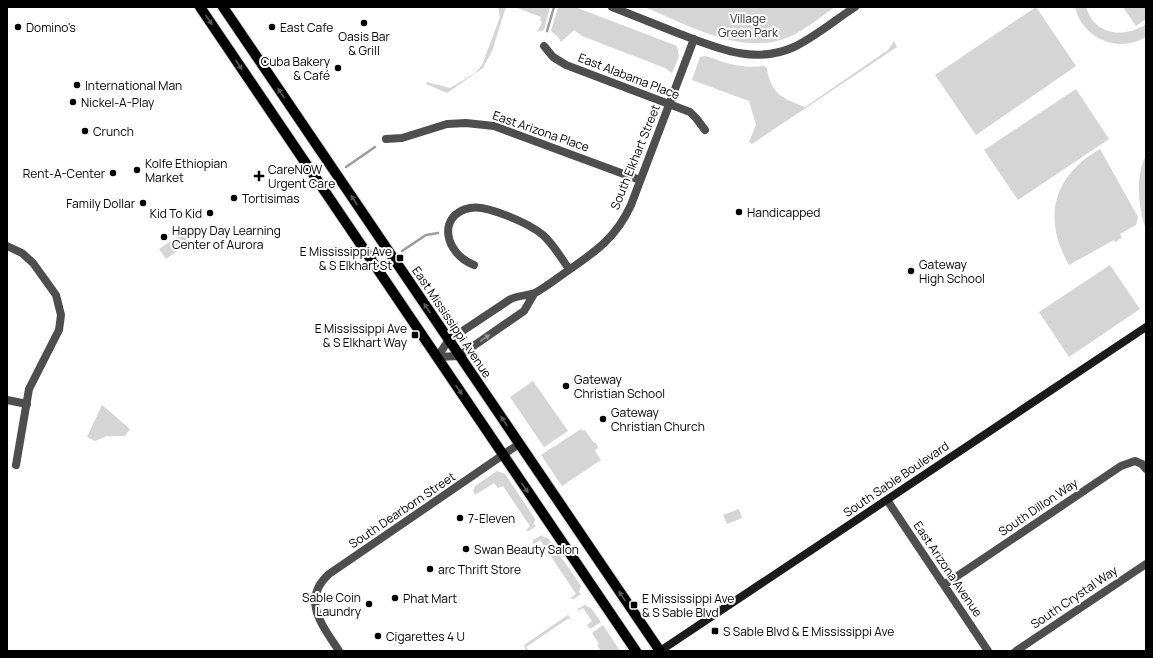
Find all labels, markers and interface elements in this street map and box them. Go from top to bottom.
park label: Village Green Park [718,10,779,41]
one-way arrow [205,14,213,25]
marker: Oasis Bar & Grill [359,18,369,28]
place label: Domino's [26,19,76,36]
place label: East Cafe [280,19,333,36]
marker: Domino's [13,22,23,32]
marker: East Cafe [267,22,277,32]
place label: Oasis Bar & Grill [338,28,390,59]
street label: East Alabama Place [576,49,682,103]
place label: Cuba Bakery & Café [261,53,331,84]
one-way arrow [235,60,243,70]
marker: Cuba Bakery & Café [333,63,343,73]
place label: International Man [85,77,182,94]
marker: International Man [72,80,82,90]
one-way arrow [277,87,285,98]
place label: Nickel-A-Play [81,94,155,111]
marker: Nickel-A-Play [68,97,78,107]
street label: South Elkhart Street [606,102,664,212]
street label: East Arizona Place [490,107,592,155]
place label: Crunch [93,123,134,140]
marker: Crunch [80,126,90,136]
place label: Kolfe Ethiopian Market [145,155,227,186]
place label: CareNOW Urgent Care [268,161,335,192]
place label: Rent-A-Center [23,165,106,182]
marker: Kolfe Ethiopian Market [132,165,142,175]
marker: Rent-A-Center [108,168,118,178]
marker: CareNOW Urgent Care [253,170,265,182]
place label: Tortisimas [242,190,299,207]
marker: Tortisimas [229,193,239,203]
place label: Family Dollar [66,195,136,212]
one-way arrow [350,195,358,205]
marker: Family Dollar [138,198,148,208]
place label: Handicapped [747,204,820,221]
place label: Kid To Kid [150,205,202,222]
marker: Handicapped [734,207,744,217]
marker: Kid To Kid [205,208,215,218]
place label: Happy Day Learning Center of Aurora [172,222,281,253]
marker: Happy Day Learning Center of Aurora [159,232,169,242]
place label: E Mississippi Ave & S Elkhart St [300,243,392,274]
marker: E Mississippi Ave & S Elkhart St [395,253,405,263]
place label: Gateway High School [919,256,985,287]
street label: East Mississippi Avenue [408,263,496,381]
marker: Gateway High School [906,266,916,276]
one-way arrow [423,303,431,313]
place label: E Mississippi Ave & S Elkhart Way [315,320,408,351]
marker: E Mississippi Ave & S Elkhart Way [410,330,420,340]
one-way arrow [480,334,490,342]
place label: Gateway Christian School [574,371,665,402]
marker: Gateway Christian School [561,381,571,391]
one-way arrow [455,384,463,395]
place label: Gateway Christian Church [611,404,705,435]
marker: Gateway Christian Church [598,414,608,424]
one-way arrow [500,416,508,427]
street label: South Sable Boulevard [840,437,952,521]
street label: South Dearborn Street [345,468,459,552]
street label: South Dillon Way [995,474,1082,540]
one-way arrow [521,482,529,493]
place label: 7-Eleven [468,510,515,527]
marker: 7-Eleven [455,513,465,523]
street label: East Arizona Avenue [910,518,986,620]
place label: Swan Beauty Salon [474,541,579,558]
marker: Swan Beauty Salon [461,544,471,554]
place label: arc Thrift Store [438,561,521,578]
street label: South Crystal Way [1027,561,1121,632]
marker: arc Thrift Store [425,564,435,574]
place label: Sable Coin Laundry [302,589,362,620]
place label: Phat Mart [403,590,457,607]
one-way arrow [618,590,626,601]
place label: E Mississippi Ave & S Sable Blvd [642,590,734,621]
marker: Phat Mart [390,593,400,603]
marker: Sable Coin Laundry [364,599,374,609]
marker: E Mississippi Ave & S Sable Blvd [629,600,639,610]
place label: S Sable Blvd & E Mississippi Ave [723,623,894,640]
marker: S Sable Blvd & E Mississippi Ave [710,626,720,636]
place label: Cigarettes 4 U [386,628,465,645]
marker: Cigarettes 4 U [373,631,383,641]

